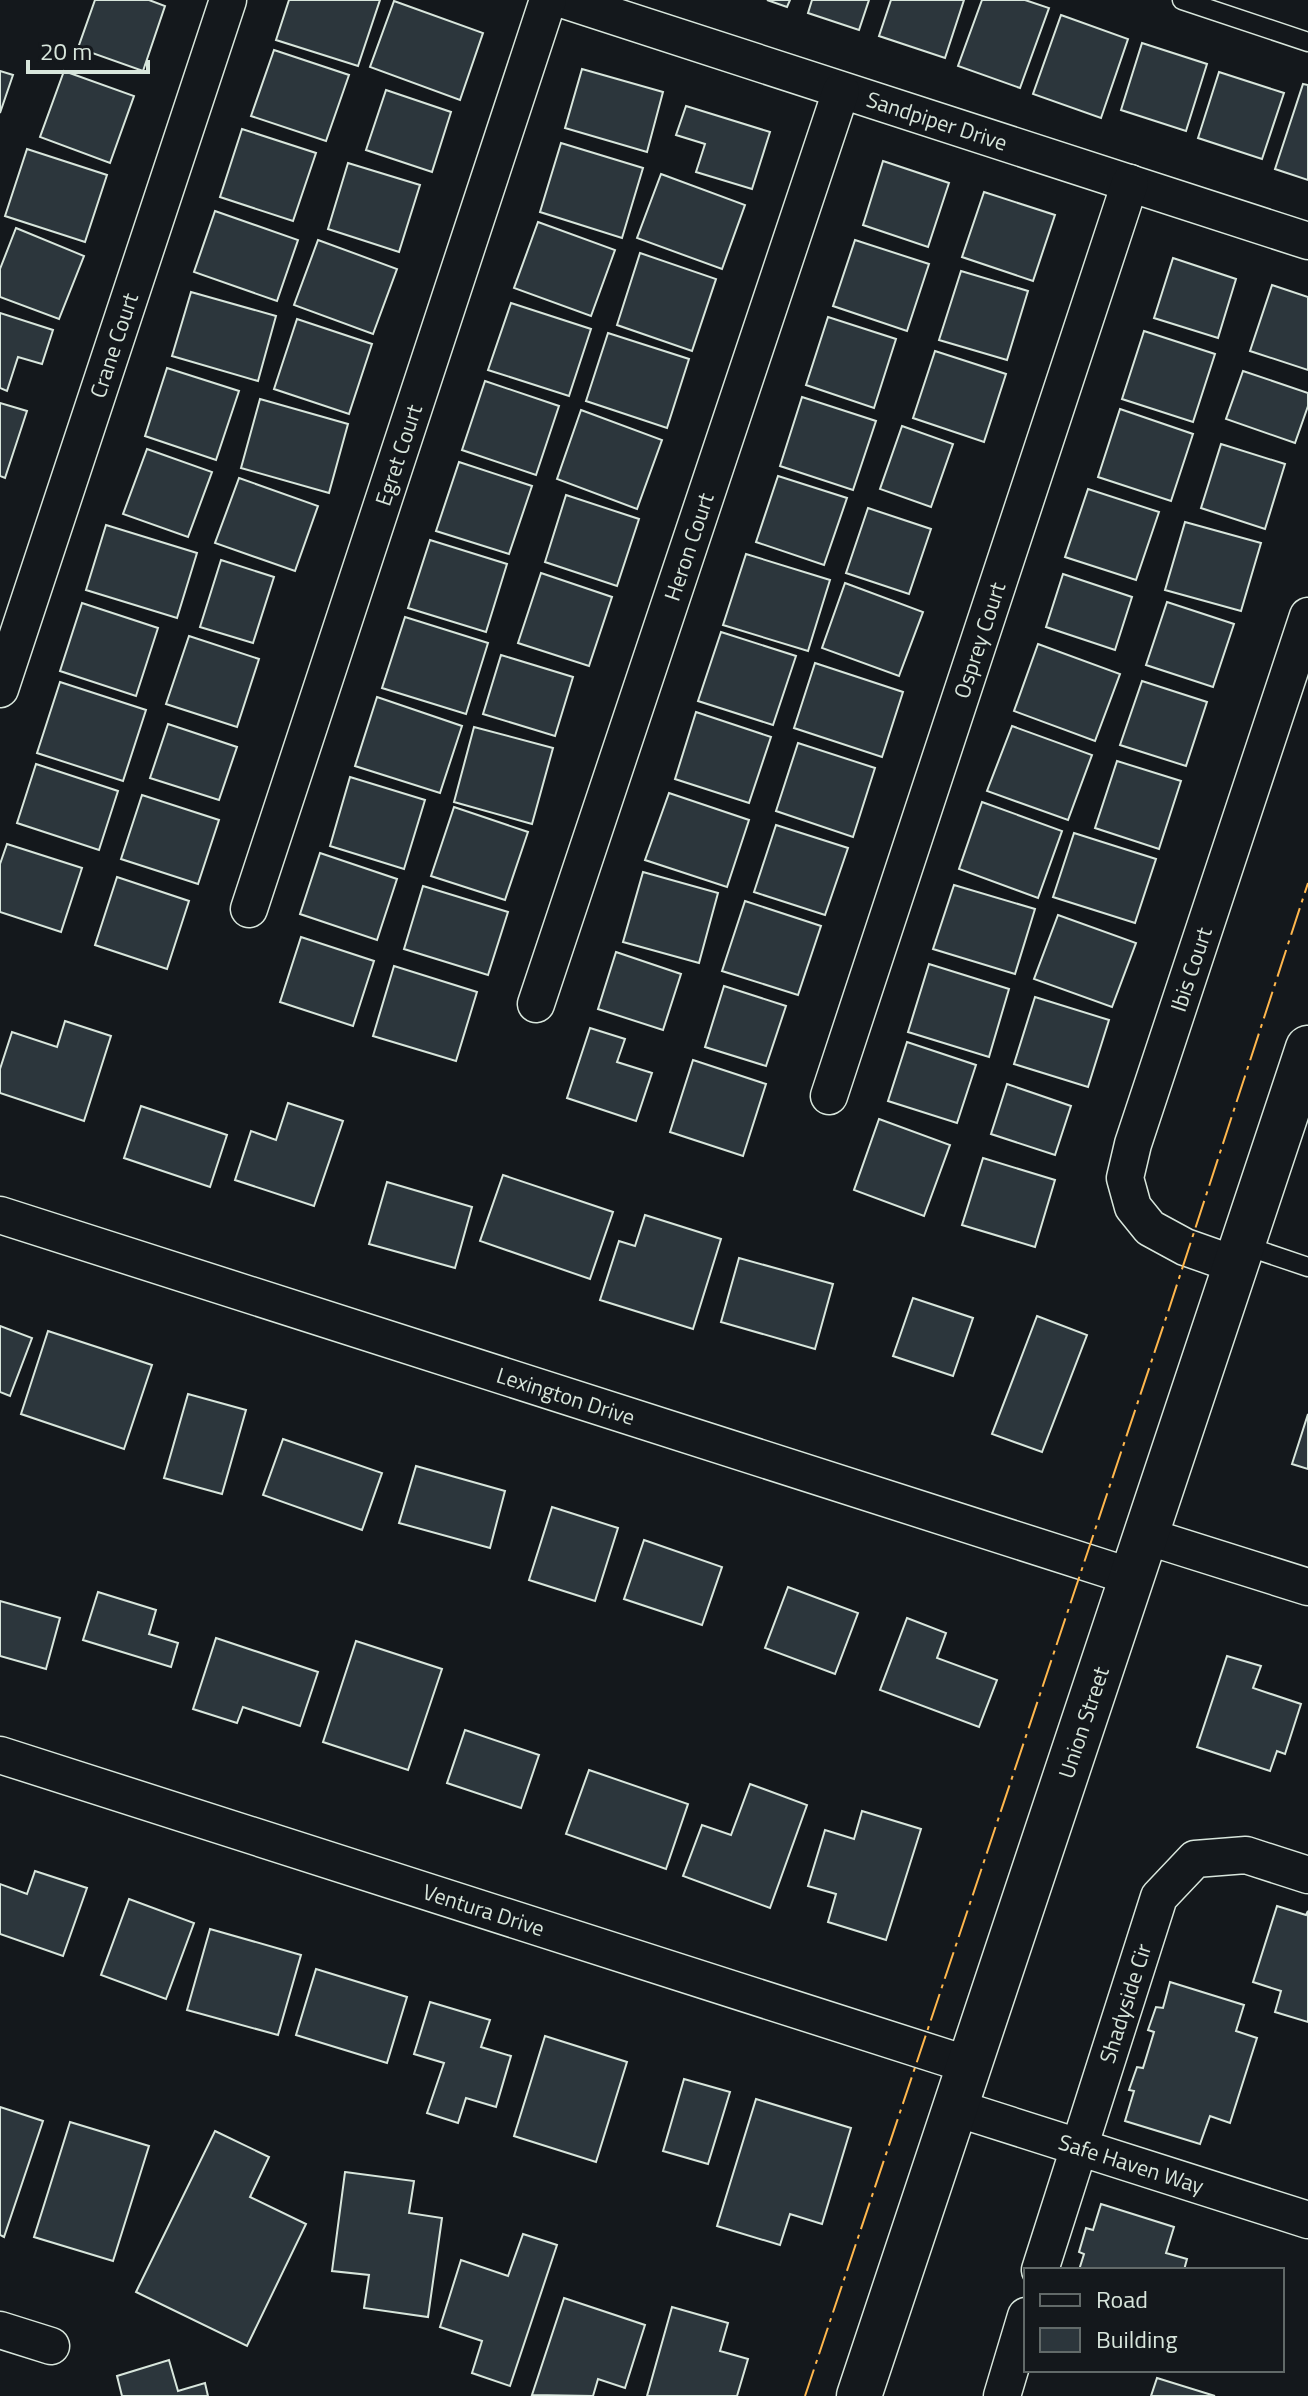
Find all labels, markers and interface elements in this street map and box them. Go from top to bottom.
scale bar [28,24,148,74]
text: 20 m [40,33,92,69]
street label: Sandpiper Drive [862,82,1012,160]
street label: Crane Court [81,288,147,402]
street label: Egret Court [366,400,431,510]
street label: Heron Court [655,488,723,605]
street label: Osprey Court [944,577,1014,703]
street label: Ibis Court [1161,922,1221,1016]
street label: Lexington Drive [492,1358,639,1434]
street label: Union Street [1049,1662,1118,1783]
street label: Ventura Drive [419,1874,549,1945]
street label: Shadyside Cir [1090,1939,1160,2067]
street label: Safe Haven Way [1054,2125,1209,2203]
legend [1024,2268,1284,2372]
text: Road [1096,2281,1148,2317]
text: Building [1096,2321,1178,2357]

